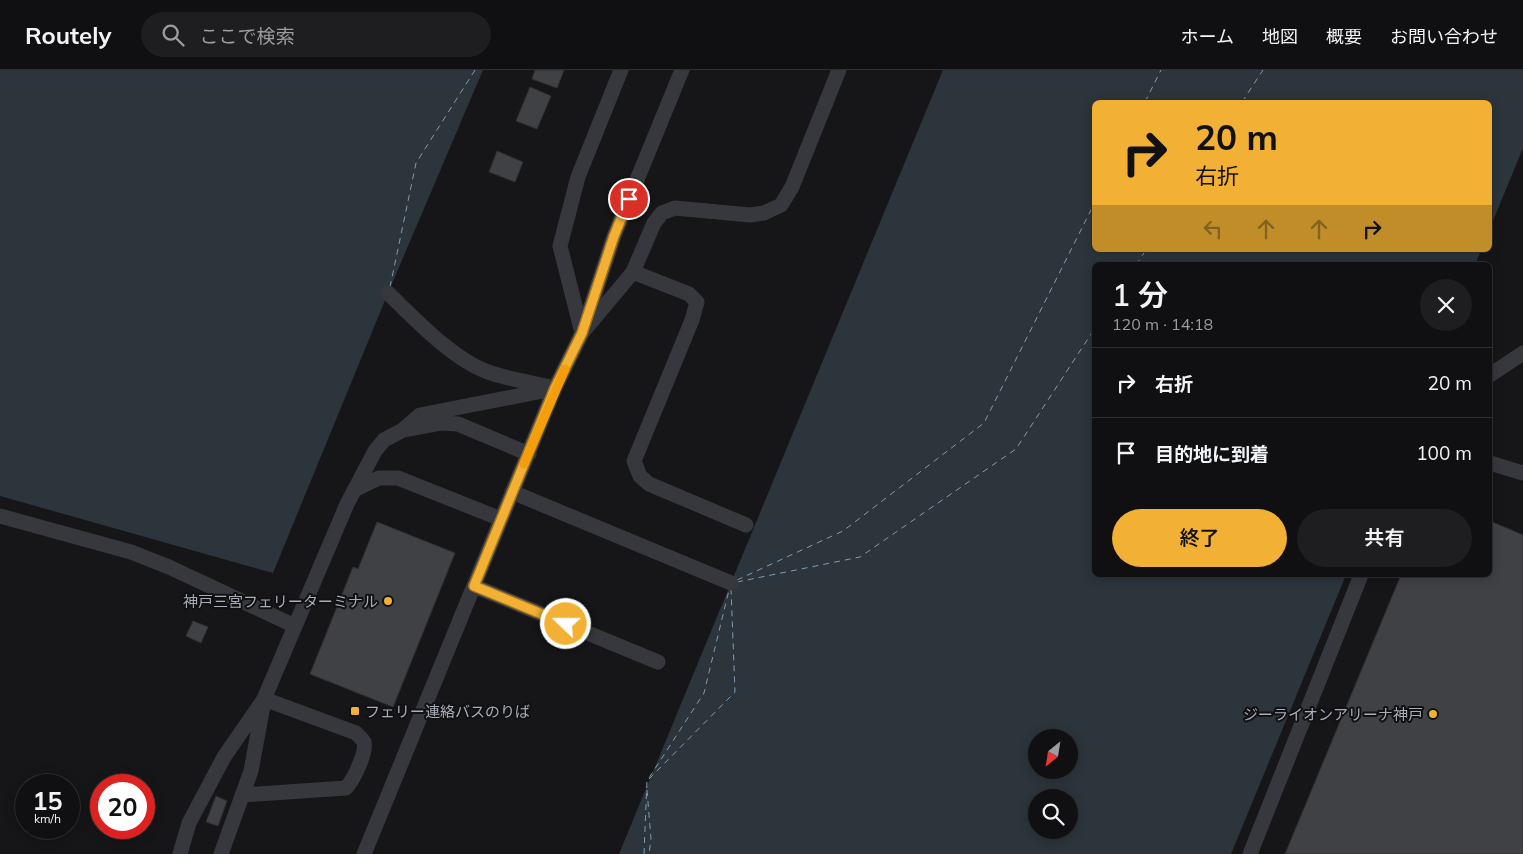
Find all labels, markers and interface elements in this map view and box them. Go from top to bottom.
search box [141,12,491,57]
text: Routely [25,20,111,50]
icon: search [159,21,187,49]
text: ここで検索 [199,24,295,48]
text: ホーム [1181,25,1234,48]
text: 地図 [1262,25,1298,48]
text: 概要 [1326,25,1362,48]
text: お問い合わせ [1390,25,1498,48]
text: 20 m [1195,115,1278,159]
icon: right [1112,120,1177,185]
text: 右折 [1195,162,1239,190]
pin [608,178,650,220]
icon: arrive [615,185,643,213]
icon: left [1199,215,1227,243]
icon: ahead [1252,215,1280,243]
icon: ahead [1305,215,1333,243]
icon: right [1358,215,1386,243]
text: 1 分 [1112,276,1168,314]
button: close [1420,279,1472,331]
text: 120 m · 14:18 [1112,314,1213,334]
icon: right [1112,369,1140,397]
text: 20 m [1428,371,1472,395]
text: 右折 [1155,372,1193,396]
icon: arrive [1112,439,1140,467]
text: 100 m [1416,441,1472,465]
text: 目的地に到着 [1155,442,1269,466]
button: 終了 [1112,509,1287,567]
button: 共有 [1297,509,1472,567]
place label: 神戸三宮フェリーターミナル [183,592,378,611]
marker: 神戸三宮フェリーターミナル [382,595,394,607]
position arrow [539,597,591,649]
place label: フェリー連絡バスのりば [365,702,530,721]
marker: フェリー連絡バスのりば [349,705,361,717]
place label: ジーライオンアリーナ神戸 [1243,705,1423,724]
marker: ジーライオンアリーナ神戸 [1427,708,1439,720]
north arrow [1028,729,1078,779]
map controls [1028,729,1078,839]
speed limit sign: 20 [90,774,155,839]
text: 15 [32,785,63,816]
button: search [1028,789,1078,839]
text: km/h [34,811,61,826]

